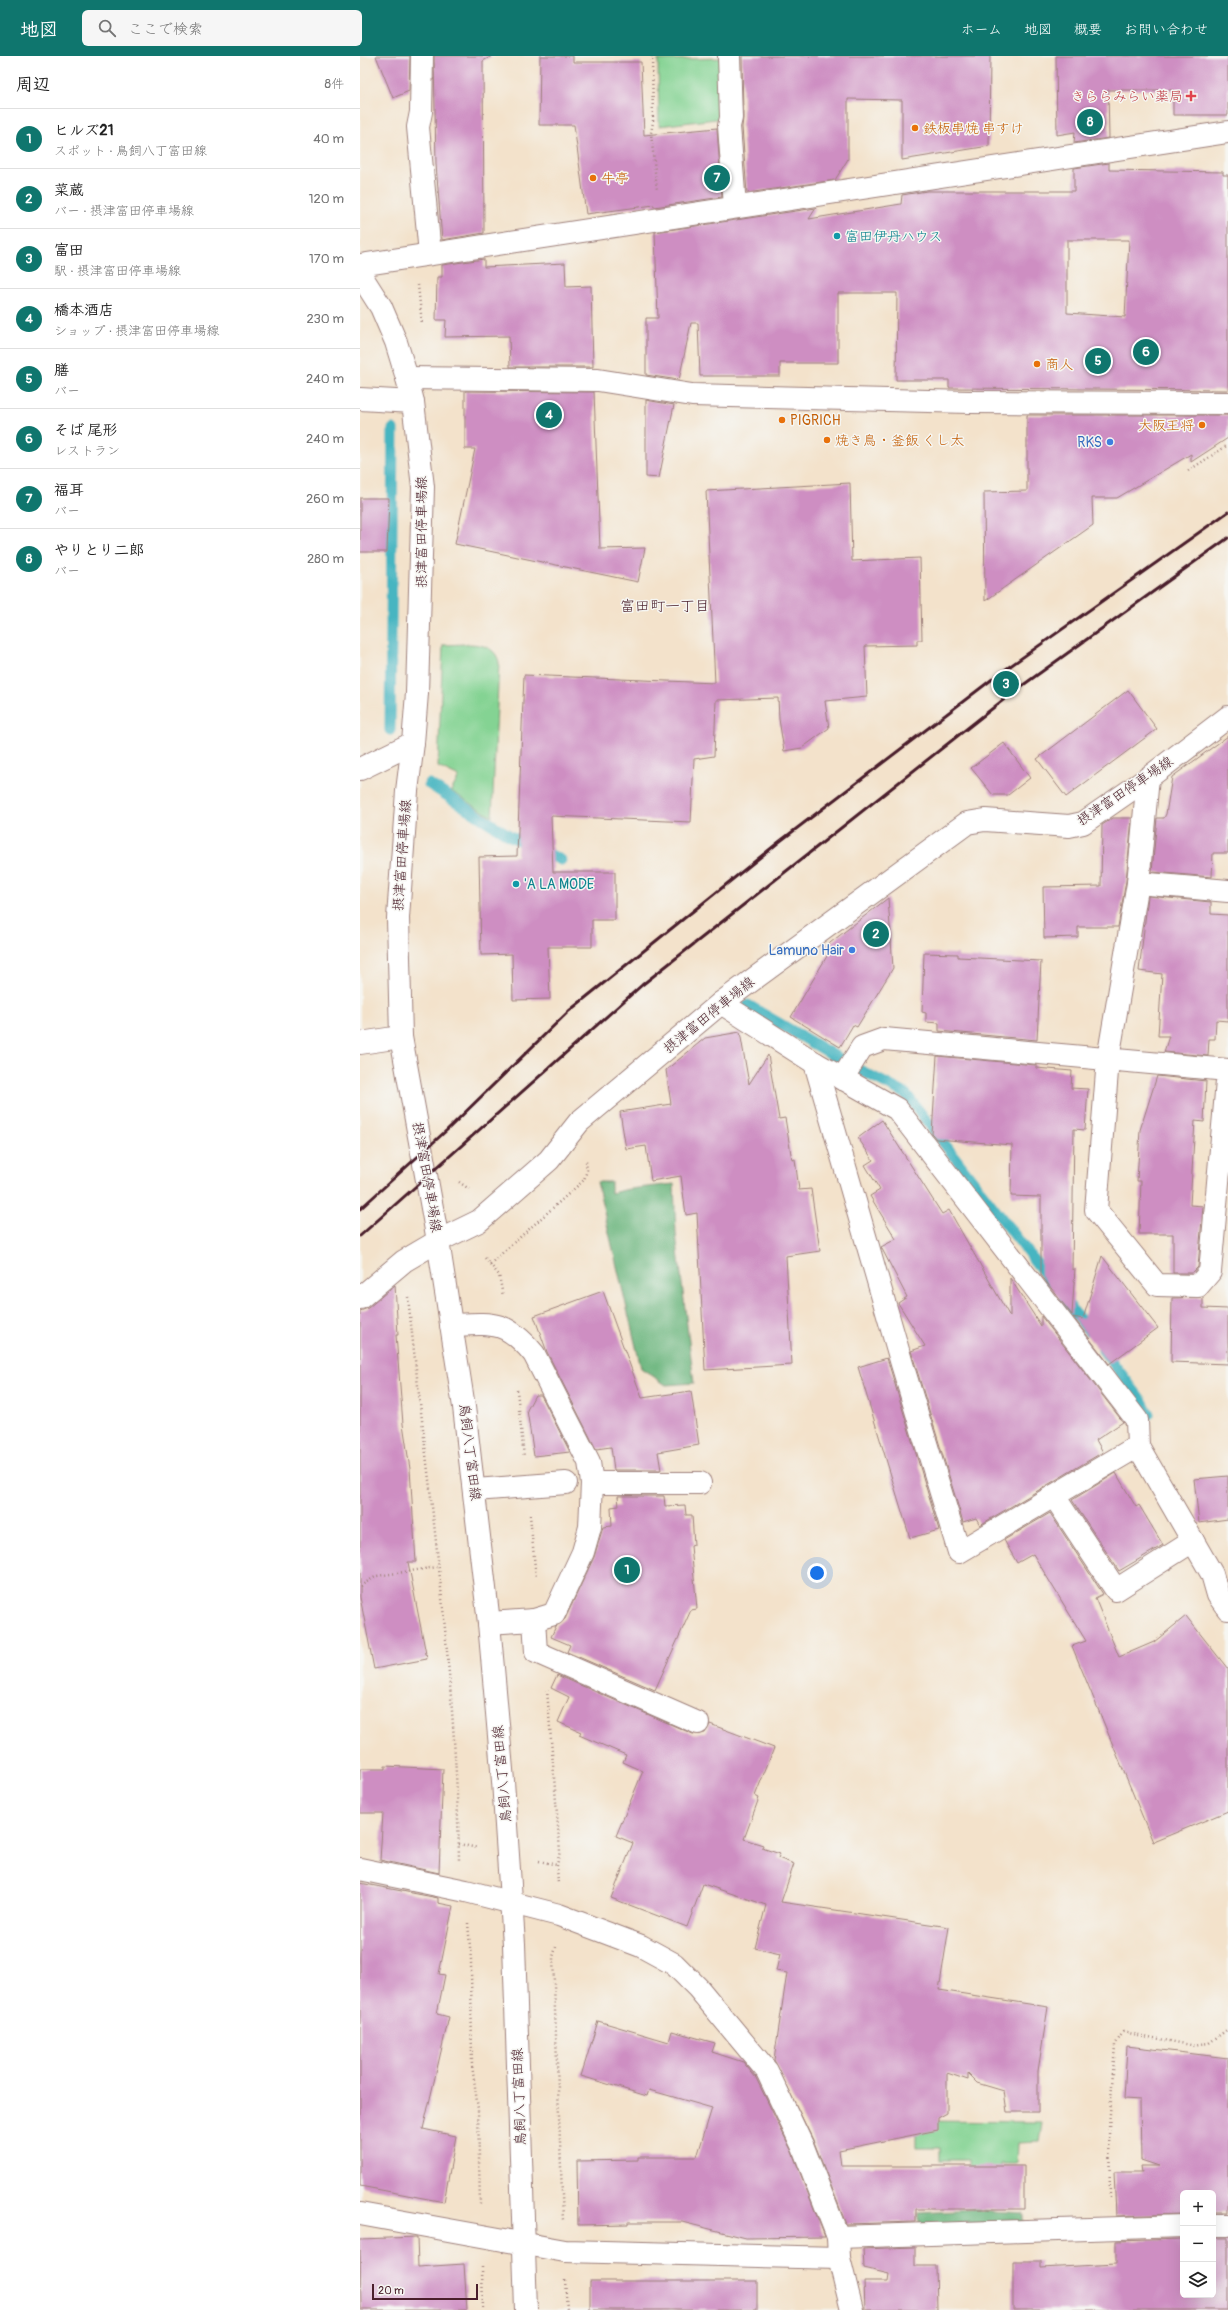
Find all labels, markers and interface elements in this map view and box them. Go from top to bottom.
search box [82,10,362,46]
icon: search [96,17,118,39]
text: 地図 [20,18,58,42]
text: ここで検索 [128,20,203,39]
text: ホーム [961,21,1002,38]
text: 地図 [1024,21,1052,38]
text: 概要 [1074,21,1102,38]
text: お問い合わせ [1124,21,1208,38]
text: 周辺 [16,74,50,95]
text: 8件 [324,76,344,92]
place label: きららみらい薬局 [1071,88,1183,105]
marker: きららみらい薬局 [1186,91,1196,101]
pin: 8 [1077,107,1103,137]
place label: 鉄板串焼 串すけ [923,120,1024,137]
text: ヒルズ21 [54,121,114,140]
marker: 鉄板串焼 串すけ [910,123,920,133]
text: 1 [26,131,32,147]
text: 40 m [313,131,344,147]
text: スポット · 鳥飼八丁富田線 [54,143,207,159]
pin: 7 [704,163,730,193]
place label: 牛亭 [601,170,629,187]
marker: 牛亭 [588,173,598,183]
text: 菜蔵 [54,181,84,200]
text: 2 [25,191,33,207]
text: 120 m [308,191,344,207]
text: バー · 摂津富田停車場線 [54,203,194,219]
place label: 富田伊丹ハウス [845,228,942,245]
marker: 富田伊丹ハウス [832,231,842,241]
text: 富田 [54,241,84,260]
text: 3 [25,251,33,267]
text: 170 m [309,251,344,267]
text: 駅 · 摂津富田停車場線 [54,263,181,279]
text: 橋本酒店 [54,301,114,320]
text: 4 [25,311,33,327]
text: 230 m [307,311,344,327]
text: ショップ · 摂津富田停車場線 [54,323,219,339]
pin: 6 [1133,337,1159,367]
pin: 5 [1085,346,1111,376]
place label: 商人 [1045,356,1073,373]
marker: 商人 [1032,359,1042,369]
text: 膳 [54,361,69,380]
text: 5 [25,371,33,387]
text: 240 m [306,371,344,387]
text: バー [54,383,80,399]
pin: 4 [536,400,562,430]
place label: PIGRICH [790,412,841,429]
marker: PIGRICH [777,415,787,425]
place label: 大阪王将 [1138,417,1194,434]
marker: 大阪王将 [1197,420,1207,430]
text: そば 尾形 [54,421,117,440]
text: 6 [25,431,33,447]
text: 240 m [306,431,344,447]
place label: 焼き鳥・釜飯 くし太 [835,432,964,449]
place label: RKS [1077,434,1102,451]
marker: 焼き鳥・釜飯 くし太 [822,435,832,445]
marker: RKS [1105,437,1115,447]
text: レストラン [54,443,120,459]
street label: 摂津富田停車場線 [413,476,430,588]
text: 福耳 [54,481,84,500]
text: 7 [26,491,32,507]
text: 260 m [306,491,344,507]
text: バー [54,503,80,519]
text: やりとり二郎 [54,541,144,560]
text: 8 [26,551,32,567]
text: 280 m [307,551,344,567]
text: バー [54,563,80,579]
district label: 富田町一丁目 [620,597,710,616]
pin: 3 [993,669,1019,699]
street label: 摂津富田停車場線 [1074,753,1176,829]
street label: 摂津富田停車場線 [390,799,414,911]
place label: 'A LA MODE [524,876,594,893]
marker: 'A LA MODE [511,879,521,889]
pin: 2 [863,919,889,949]
place label: Lamuno Hair [768,942,844,959]
marker: Lamuno Hair [847,945,857,955]
street label: 摂津富田停車場線 [660,973,758,1057]
street label: 摂津富田停車場線 [409,1120,445,1234]
street label: 鳥飼八丁富田線 [456,1402,484,1502]
pin: 1 [614,1555,640,1585]
your location [807,1563,827,1583]
street label: 鳥飼八丁富田線 [489,1724,515,1824]
street label: 鳥飼八丁富田線 [509,2048,529,2146]
map controls [1180,2190,1216,2298]
button: + [1180,2190,1216,2226]
button: − [1180,2226,1216,2262]
button: layers [1180,2262,1216,2298]
scale bar [372,2282,478,2301]
text: 20 m [378,2284,404,2297]

